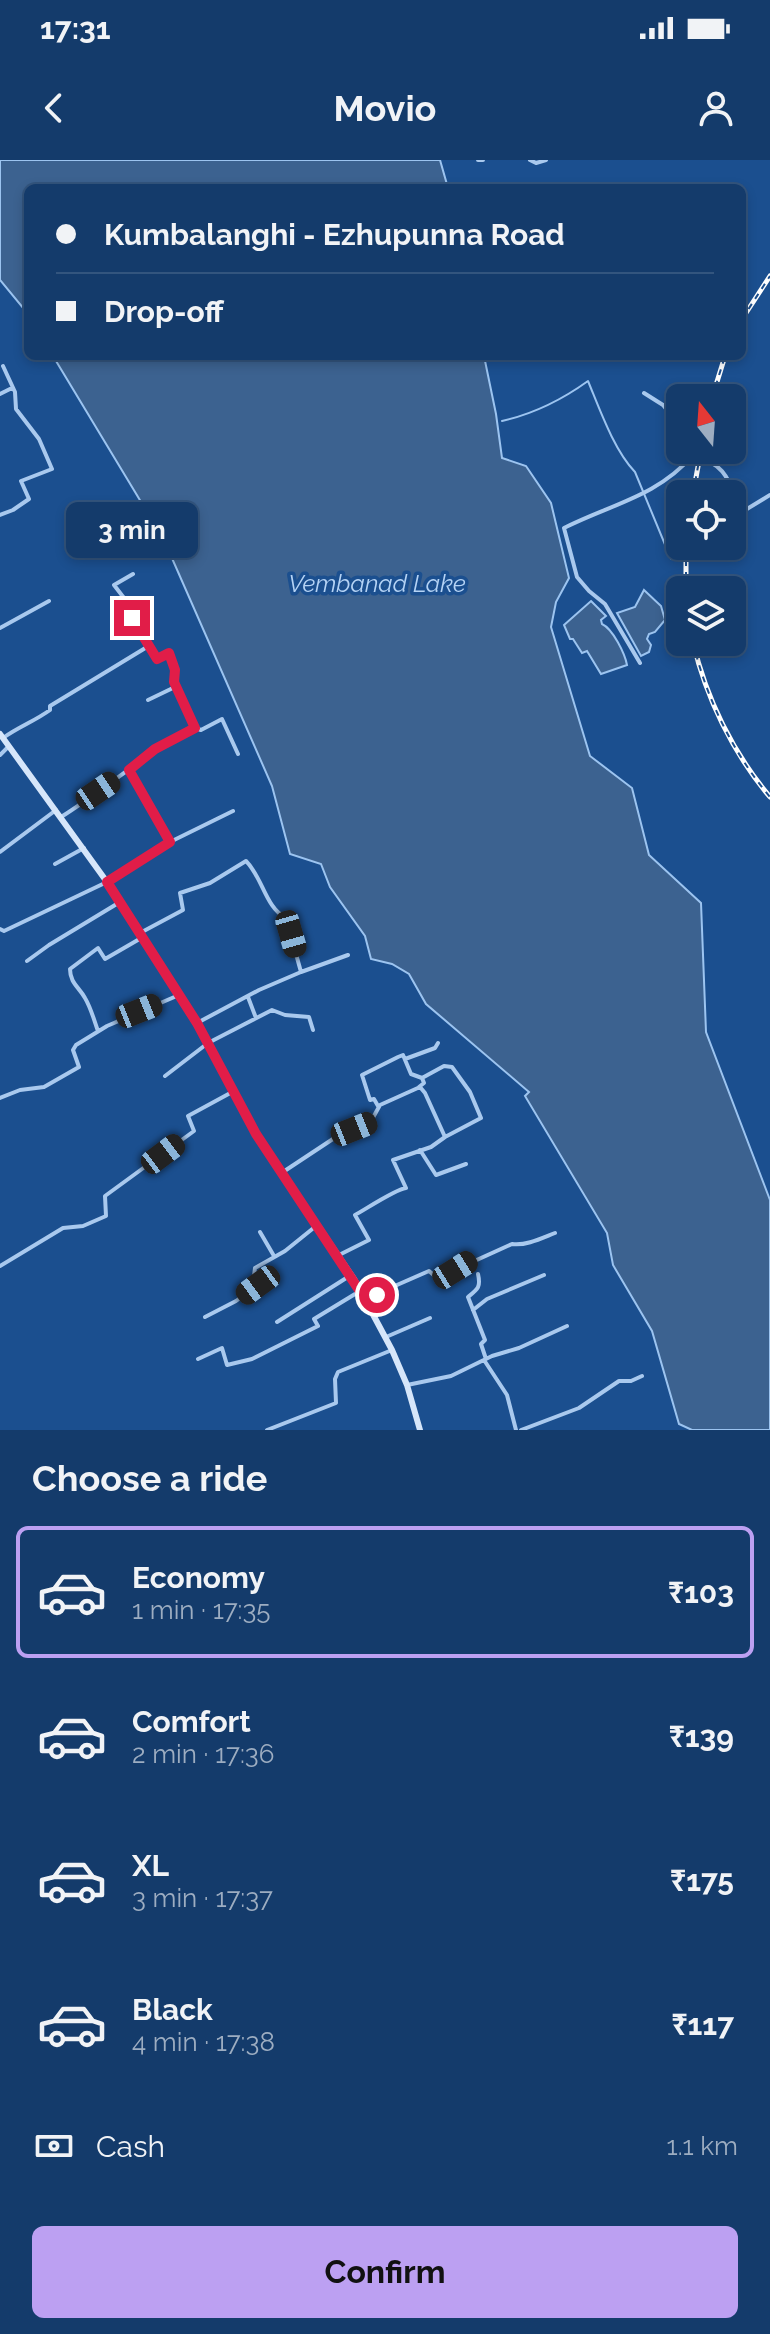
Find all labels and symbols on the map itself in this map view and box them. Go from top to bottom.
north arrow [666,384,746,464]
callout: 3 min [66,502,198,558]
water label: Vembanad Lake [288,569,466,598]
route end [114,600,150,636]
car [71,768,125,814]
car [273,908,309,960]
car [112,991,166,1031]
car [327,1109,381,1149]
car [137,1130,189,1178]
car [428,1247,482,1293]
car [232,1261,284,1309]
route start [359,1277,395,1313]

